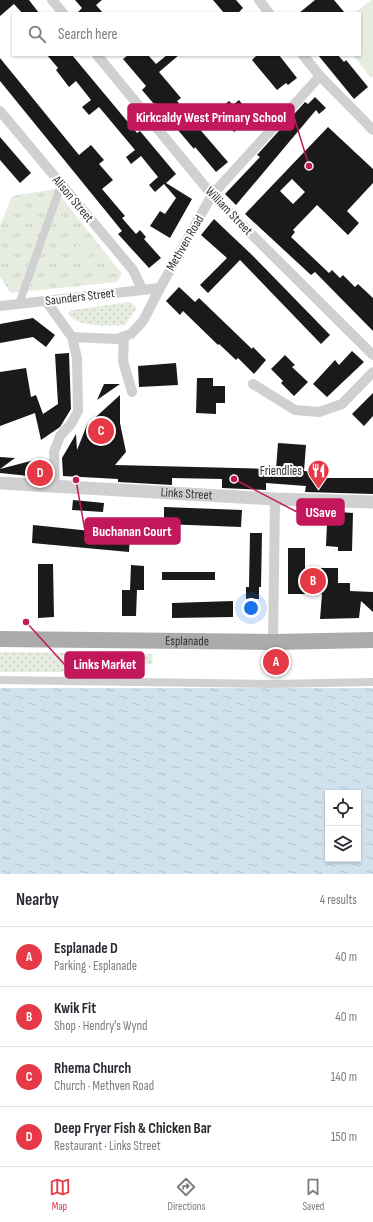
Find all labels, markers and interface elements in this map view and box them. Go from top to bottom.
search box [12,12,361,56]
icon: search [26,23,48,45]
text: Search here [58,25,118,44]
callout: Kirkcaldy West Primary School [128,104,294,130]
text: Kirkcaldy West Primary School [136,109,286,126]
street label: Alison Street [48,172,97,226]
street label: William Street [202,183,256,239]
street label: Methven Road [163,212,207,274]
street label: Saunders Street [44,285,116,309]
pin: C [88,416,114,446]
pin: D [27,458,53,488]
restaurant icon: Friendlies [305,458,331,491]
place label: Friendlies [260,463,302,479]
street label: Links Street [160,484,213,503]
callout: USave [297,499,344,525]
text: USave [306,504,336,521]
callout: Buchanan Court [85,518,180,544]
text: Buchanan Court [92,523,172,540]
pin: B [300,566,326,596]
your location [241,598,261,618]
street label: Esplanade [165,633,209,649]
pin: A [263,647,289,677]
callout: Links Market [65,652,144,678]
text: Links Market [74,656,137,673]
map controls [325,790,361,862]
button: locate [325,790,361,826]
button: layers [325,826,361,862]
text: Nearby [16,890,59,910]
text: 4 results [320,892,357,908]
text: Esplanade D [54,939,118,958]
text: A [26,949,32,965]
text: 40 m [335,949,357,965]
text: Parking · Esplanade [54,958,137,974]
text: Kwik Fit [54,999,96,1018]
text: B [26,1009,32,1025]
text: 40 m [335,1009,357,1025]
text: Shop · Hendry's Wynd [54,1018,147,1034]
text: Rhema Church [54,1059,131,1078]
text: C [26,1069,32,1085]
text: 140 m [331,1069,357,1085]
text: Church · Methven Road [54,1078,154,1094]
text: Deep Fryer Fish & Chicken Bar [54,1119,211,1138]
text: D [26,1129,32,1145]
text: 150 m [331,1129,357,1145]
text: Restaurant · Links Street [54,1138,161,1154]
tab: Map [49,1176,71,1213]
tab: Directions [168,1176,205,1213]
tab: Saved [302,1176,324,1213]

